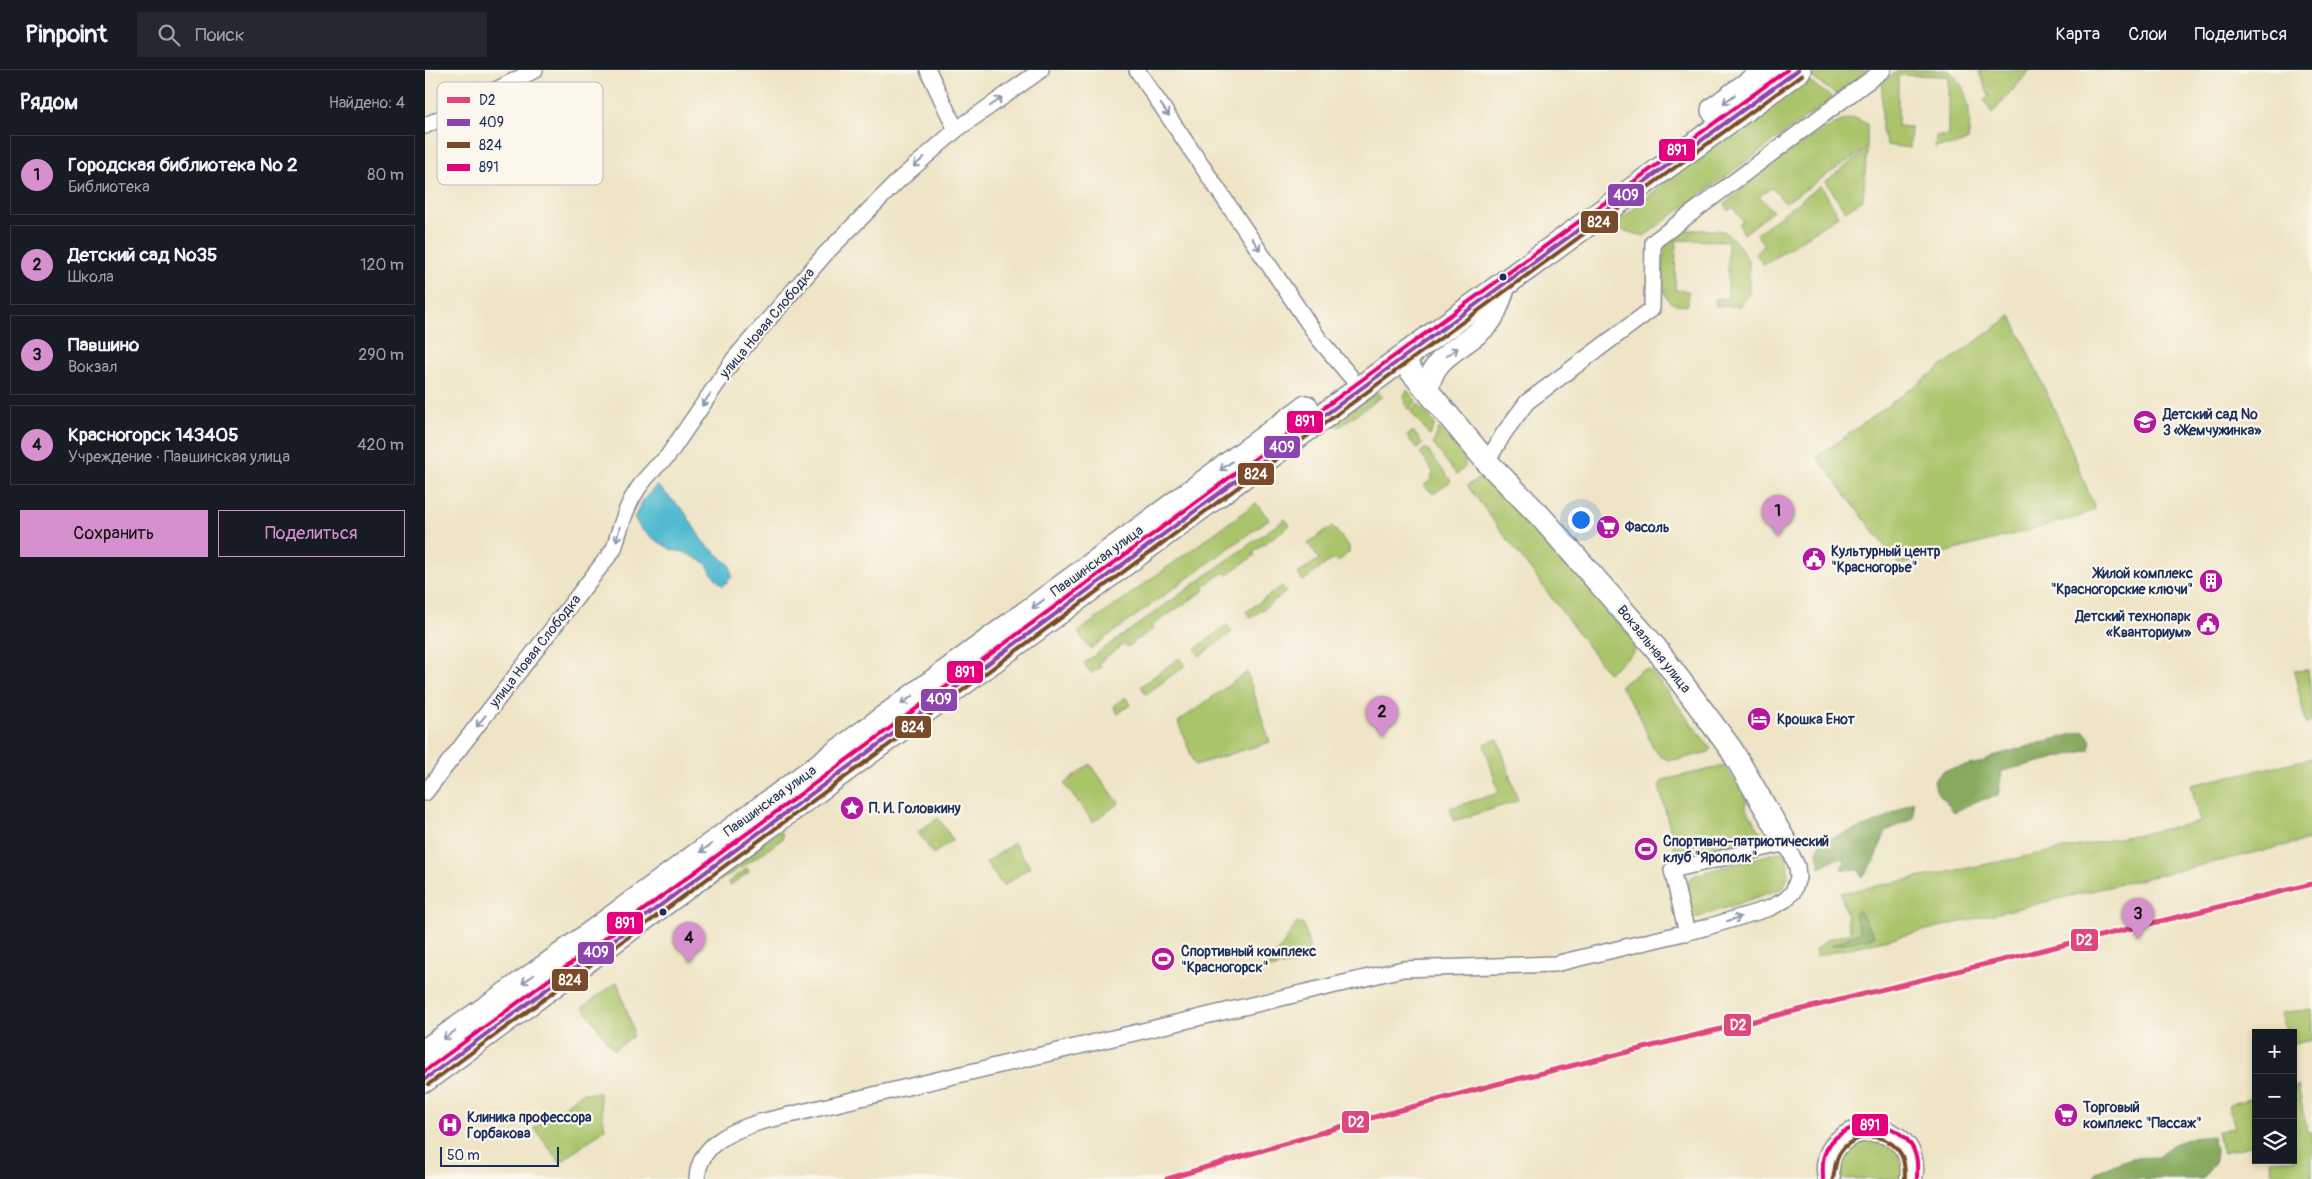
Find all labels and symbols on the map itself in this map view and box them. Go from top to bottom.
legend [437,82,603,185]
text: D2 [479,92,496,109]
one-way arrow [1722,94,1736,104]
one-way arrow [988,97,1002,107]
one-way arrow [1160,103,1170,117]
text: 409 [479,114,504,131]
text: 824 [479,137,502,154]
line badge: 891 [1658,138,1696,162]
text: 891 [1667,142,1687,159]
one-way arrow [913,156,926,167]
text: 891 [479,159,499,176]
line badge: 409 [1607,183,1645,207]
text: 409 [1614,187,1638,204]
line badge: 824 [1580,210,1619,234]
text: 824 [1587,214,1611,231]
one-way arrow [1251,237,1262,251]
street label: улица Новая Слободка [715,264,818,382]
unlabelled marker [1498,272,1508,282]
one-way arrow [1445,347,1459,357]
one-way arrow [701,393,711,407]
place label: Детский сад № 3 «Жемчужинка» [2162,406,2262,439]
school or university icon: Детский сад № 3 «Жемчужинка» [2132,409,2158,435]
line badge: 891 [1286,410,1324,434]
text: 891 [1295,413,1315,430]
line badge: 409 [1263,435,1301,459]
text: 409 [1270,439,1294,456]
one-way arrow [1220,461,1233,472]
line badge: 824 [1237,462,1275,486]
text: 824 [1244,466,1268,483]
pin: 1 [1762,495,1794,536]
your location [1568,507,1594,533]
supermarket icon: Фасоль [1595,514,1621,540]
place label: Фасоль [1624,519,1669,536]
street label: Павшинская улица [1047,522,1147,600]
one-way arrow [613,526,622,542]
place label: Культурный центр "Красногорье" [1831,543,1941,576]
public building icon: Культурный центр "Красногорье" [1801,546,1827,572]
place label: Жилой комплекс "Красногорские ключи" [2051,565,2193,598]
building icon: Жилой комплекс "Красногорские ключи" [2198,568,2224,594]
street label: улица Новая Слободка [485,591,584,712]
one-way arrow [1031,599,1045,609]
street label: Вокзальная улица [1614,602,1694,696]
place label: Детский технопарк «Кванториум» [2074,608,2192,641]
public building icon: Детский технопарк «Кванториум» [2195,611,2221,637]
line badge: 891 [946,660,984,684]
text: 891 [955,664,975,681]
line badge: 409 [920,688,958,712]
text: 409 [927,691,951,708]
one-way arrow [900,695,914,705]
pin: 2 [1366,696,1398,737]
hotel icon: Крошка Енот [1746,706,1772,732]
place label: Крошка Енот [1777,711,1856,728]
one-way arrow [476,714,487,727]
line badge: 824 [894,715,932,739]
text: 824 [901,719,925,736]
street label: Павшинская улица [720,762,820,840]
place icon: П. И. Головкину [839,795,865,821]
place label: П. И. Головкину [869,800,960,817]
place label: Спортивно-патриотический клуб "Ярополк" [1663,833,1829,866]
sports icon: Спортивно-патриотический клуб "Ярополк" [1633,836,1659,862]
one-way arrow [700,843,713,854]
pin: 3 [2122,898,2154,939]
unlabelled marker [658,907,668,917]
line badge: 891 [606,911,644,935]
one-way arrow [1726,914,1742,924]
text: 891 [615,915,635,932]
pin: 4 [673,922,705,963]
line badge: D2 [2070,928,2099,952]
text: D2 [2076,932,2092,949]
line badge: 409 [577,941,615,965]
place label: Спортивный комплекс "Красногорск" [1181,943,1316,976]
text: 409 [584,944,608,961]
sports icon: Спортивный комплекс "Красногорск" [1150,946,1176,972]
line badge: 824 [551,968,589,992]
text: 824 [558,972,582,989]
one-way arrow [522,974,535,985]
line badge: D2 [1723,1013,1752,1037]
text: D2 [1730,1017,1746,1034]
one-way arrow [442,1030,456,1040]
place label: Торговый комплекс "Пассаж" [2082,1099,2202,1132]
supermarket icon: Торговый комплекс "Пассаж" [2053,1102,2079,1128]
place label: Клиника профессора Горбакова [467,1109,592,1142]
line badge: D2 [1341,1110,1370,1134]
hospital icon: Клиника профессора Горбакова [437,1112,463,1138]
line badge: 891 [1851,1113,1889,1137]
text: D2 [1348,1114,1364,1131]
text: 891 [1860,1117,1880,1134]
scale bar [440,1144,559,1167]

